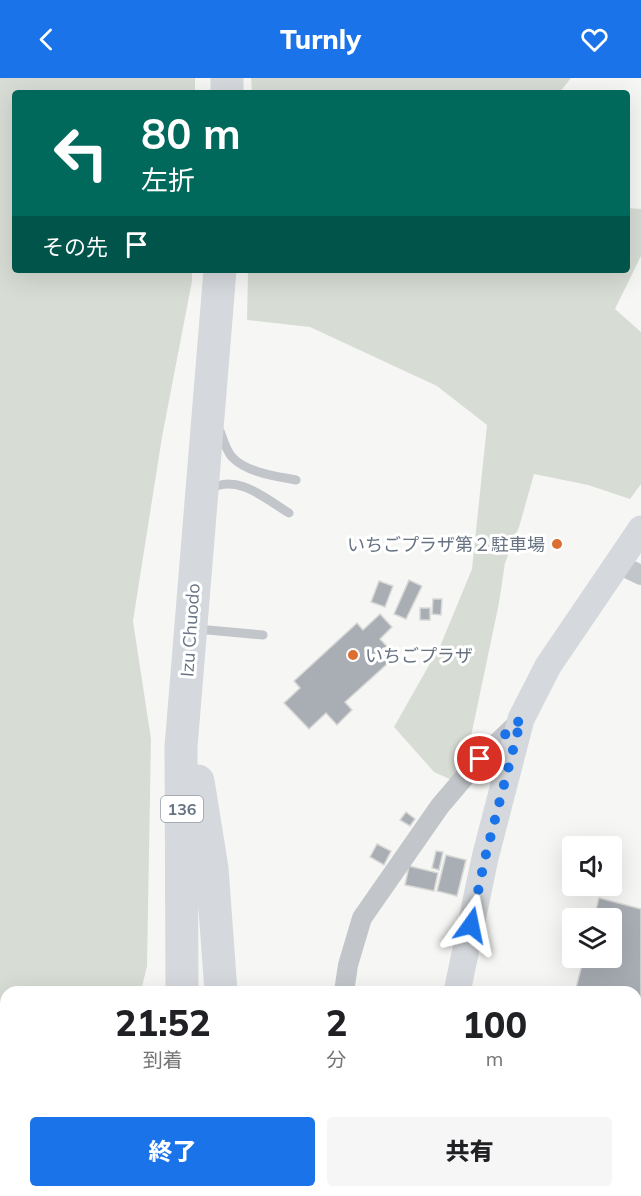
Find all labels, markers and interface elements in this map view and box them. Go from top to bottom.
text: Turnly [280,22,361,56]
icon: back [30,23,63,56]
icon: heart [578,23,611,56]
text: 80 m [141,107,241,160]
icon: left [42,114,120,192]
text: 左折 [141,163,195,197]
icon: arrive [120,228,153,261]
text: その先 [42,233,108,261]
place label: いちごプラザ第２駐車場 [347,533,545,556]
marker: いちごプラザ第２駐車場 [550,537,564,551]
street label: Izu Chuodo [175,582,205,678]
place label: いちごプラザ [365,644,473,667]
marker: いちごプラザ [346,648,360,662]
pin [454,733,505,784]
icon: arrive [463,742,496,775]
road number: 136 [161,796,203,822]
map controls [562,836,622,968]
button: sound [562,836,622,896]
position arrow [439,893,503,957]
button: layers [562,908,622,968]
text: 21:52 [115,1000,211,1045]
text: 2 [326,1000,347,1045]
text: 100 [462,1002,527,1047]
text: m [486,1046,503,1071]
text: 到着 [143,1047,183,1072]
text: 分 [326,1047,346,1072]
button: 終了 [30,1117,315,1186]
button: 共有 [327,1117,612,1186]

